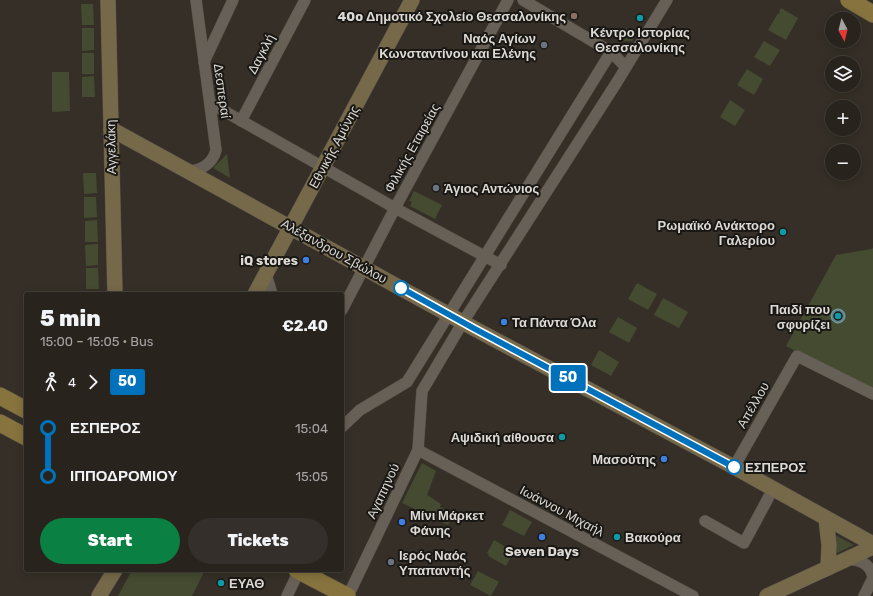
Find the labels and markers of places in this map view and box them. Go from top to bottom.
place label: 40o Δημοτικό Σχολείο Θεσσαλονίκης [337,9,566,24]
marker: 40o Δημοτικό Σχολείο Θεσσαλονίκης [569,11,579,21]
marker: Κέντρο Ιστορίας Θεσσαλονίκης [635,13,645,23]
place label: Κέντρο Ιστορίας Θεσσαλονίκης [590,25,690,55]
place label: Ναός Αγίων Κωνσταντίνου και Ελένης [379,31,536,61]
marker: Ναός Αγίων Κωνσταντίνου και Ελένης [539,40,549,50]
place label: Άγιος Αντώνιος [444,181,540,196]
marker: Άγιος Αντώνιος [431,183,441,193]
place label: Ρωμαϊκό Ανάκτορο Γαλερίου [658,218,775,248]
marker: Ρωμαϊκό Ανάκτορο Γαλερίου [778,227,788,237]
place label: iQ stores [240,253,298,268]
marker: iQ stores [301,255,311,265]
unlabelled marker [393,280,409,296]
place label: Παιδί που σφυρίζει [770,302,830,332]
marker: Παιδί που σφυρίζει [833,311,843,321]
place label: Τα Πάντα Όλα [512,315,596,330]
marker: Τα Πάντα Όλα [499,317,509,327]
place label: Αψιδική αίθουσα [451,430,554,445]
marker: Αψιδική αίθουσα [557,432,567,442]
place label: Μασούτης [592,452,656,467]
marker: Μασούτης [659,454,669,464]
marker: ΕΣΠΕΡΟΣ [726,459,742,475]
place label: ΕΣΠΕΡΟΣ [745,460,806,475]
place label: Μίνι Μάρκετ Φάνης [410,508,484,538]
marker: Μίνι Μάρκετ Φάνης [397,517,407,527]
place label: Βακούρα [625,530,681,545]
marker: Seven Days [537,532,547,542]
marker: Βακούρα [612,532,622,542]
place label: Seven Days [505,544,579,559]
place label: Ιερός Ναός Υπαπαντής [399,548,471,578]
marker: Ιερός Ναός Υπαπαντής [386,557,396,567]
place label: ΕΥΑΘ [229,576,264,591]
marker: ΕΥΑΘ [216,578,226,588]

